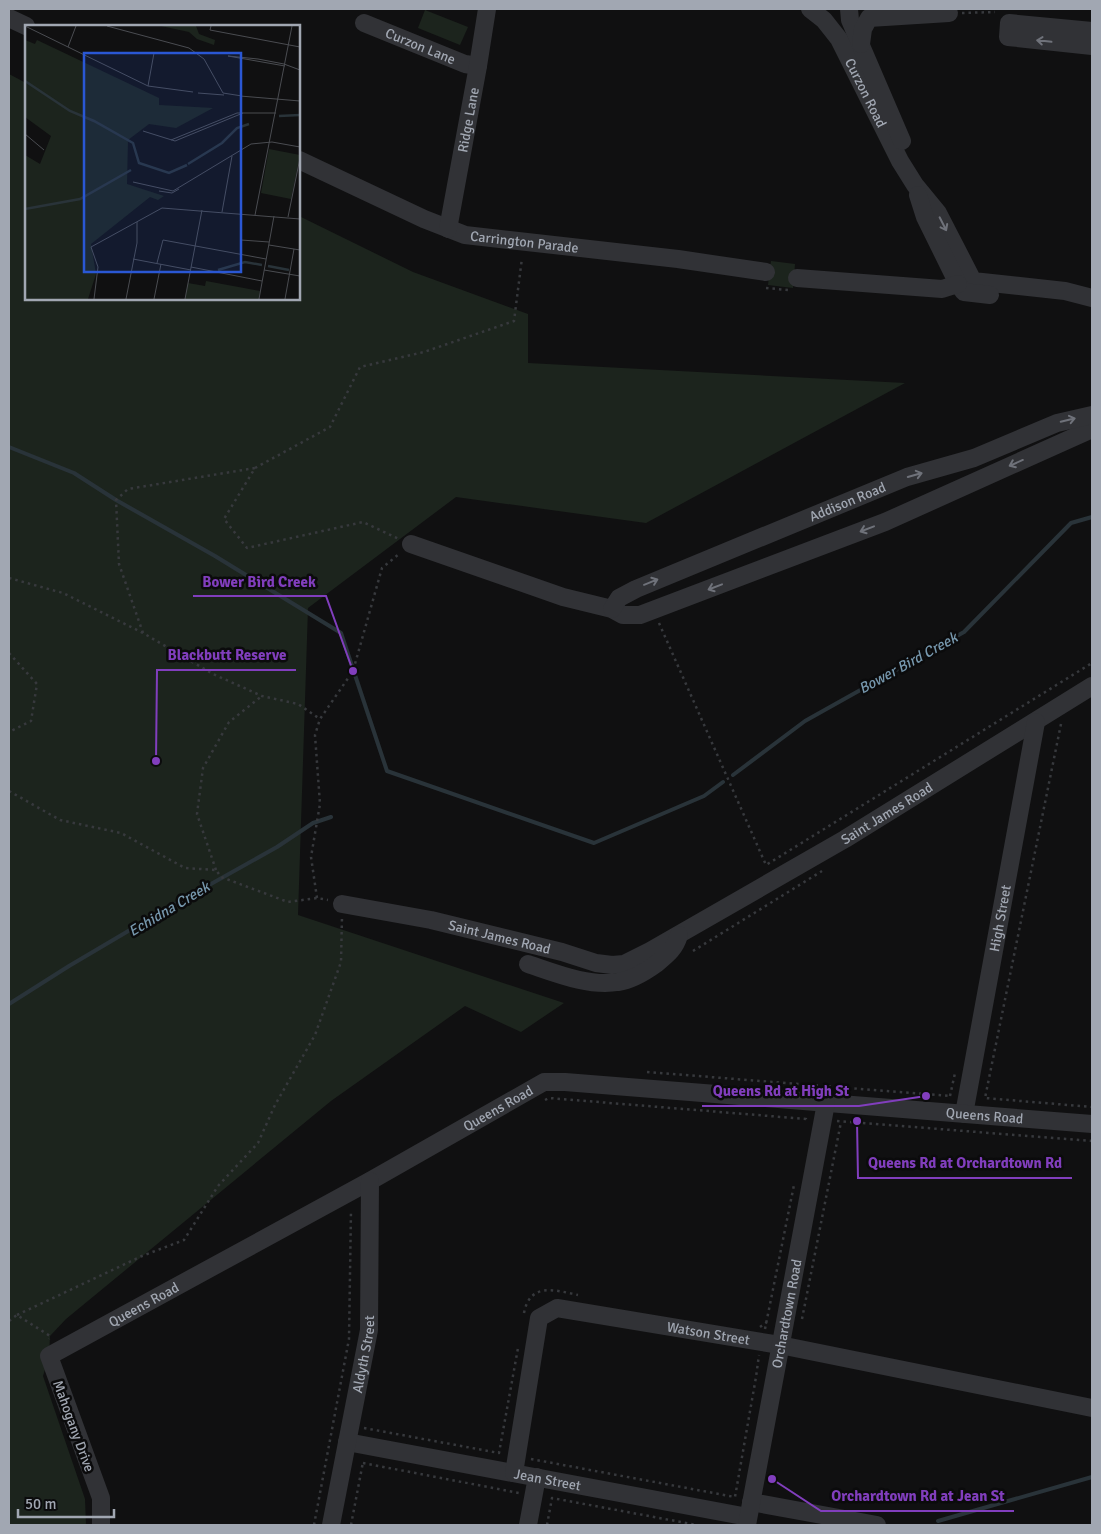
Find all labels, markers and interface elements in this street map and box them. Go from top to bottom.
inset map [25,25,300,300]
street label: Curzon Lane [383,25,458,68]
one-way arrow [1036,36,1052,46]
street label: Curzon Road [841,55,890,130]
street label: Ridge Lane [454,86,483,154]
one-way arrow [939,216,948,231]
street label: Carrington Parade [469,228,579,257]
one-way arrow [1059,415,1075,424]
one-way arrow [1009,459,1024,469]
one-way arrow [907,470,923,479]
street label: Addison Road [807,479,888,525]
one-way arrow [860,525,875,534]
callout: Bower Bird Creek [193,566,326,596]
text: Bower Bird Creek [202,573,316,591]
one-way arrow [643,577,658,587]
one-way arrow [708,583,724,592]
water label: Bower Bird Creek [855,628,962,698]
callout: Blackbutt Reserve [157,640,296,670]
text: Blackbutt Reserve [168,646,286,664]
street label: Saint James Road [838,779,936,848]
water label: Echidna Creek [125,877,214,940]
street label: High Street [986,883,1015,953]
street label: Saint James Road [447,917,552,958]
callout: Queens Rd at High St [702,1076,859,1106]
street label: Queens Road [460,1082,536,1135]
text: Queens Rd at High St [713,1082,850,1100]
street label: Queens Road [945,1104,1024,1127]
callout: Queens Rd at Orchardtown Rd [858,1148,1072,1178]
text: Queens Rd at Orchardtown Rd [868,1154,1062,1172]
street label: Orchardtown Road [769,1258,806,1370]
street label: Queens Road [106,1279,182,1331]
street label: Aldyth Street [349,1315,378,1395]
street label: Watson Street [665,1318,751,1349]
street label: Mahogany Drive [49,1378,98,1474]
street label: Jean Street [513,1465,582,1495]
callout: Orchardtown Rd at Jean St [821,1481,1014,1511]
scale bar [18,1486,114,1518]
text: Orchardtown Rd at Jean St [831,1487,1005,1505]
text: 50 m [25,1495,56,1513]

